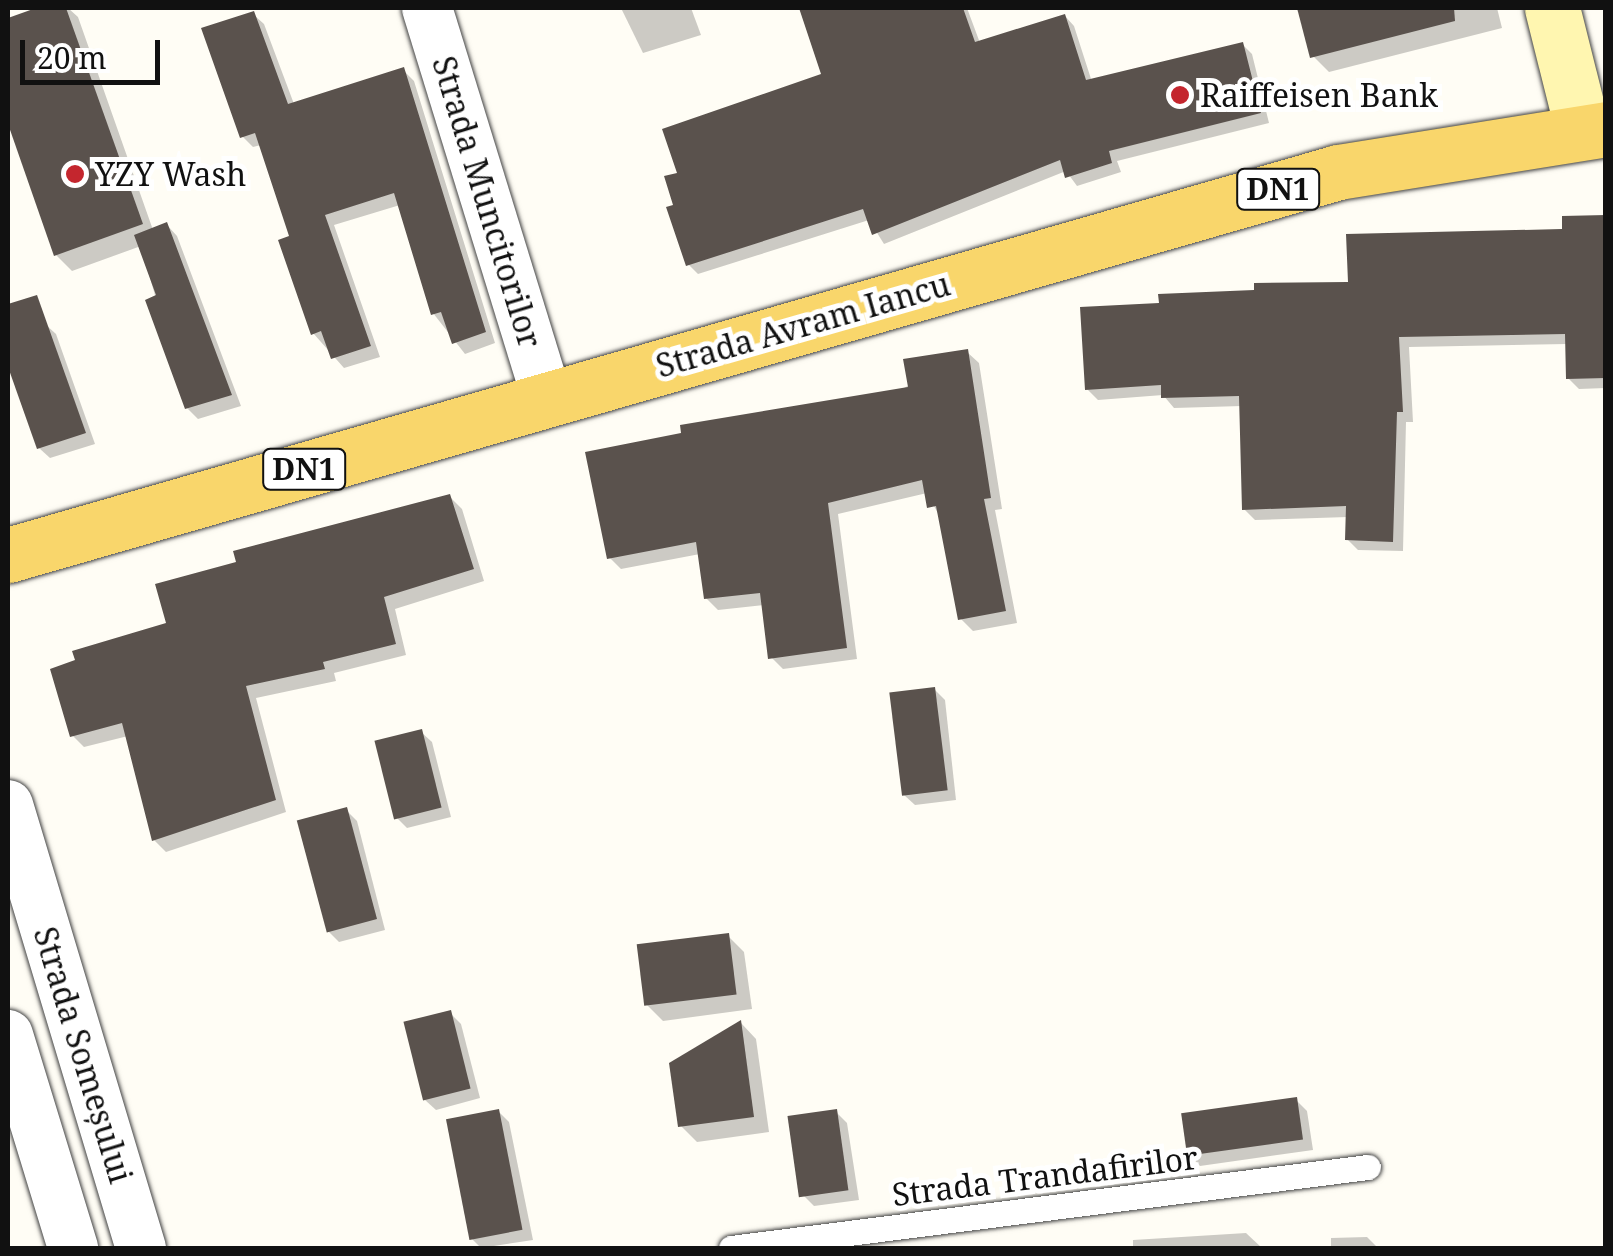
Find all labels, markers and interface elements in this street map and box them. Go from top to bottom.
scale bar [25,20,165,82]
text: 20 m [37,37,107,78]
street label: Strada Muncitorilor [424,52,550,352]
place label: Raiffeisen Bank [1200,76,1438,114]
marker: Raiffeisen Bank [1169,84,1191,106]
place label: YZY Wash [95,155,246,193]
marker: YZY Wash [64,163,86,185]
road number: DN1 [1236,164,1320,214]
street label: Strada Avram Iancu [652,265,954,385]
road number: DN1 [262,444,346,494]
street label: Strada Someșului [26,922,140,1188]
street label: Strada Trandafirilor [890,1138,1200,1214]

